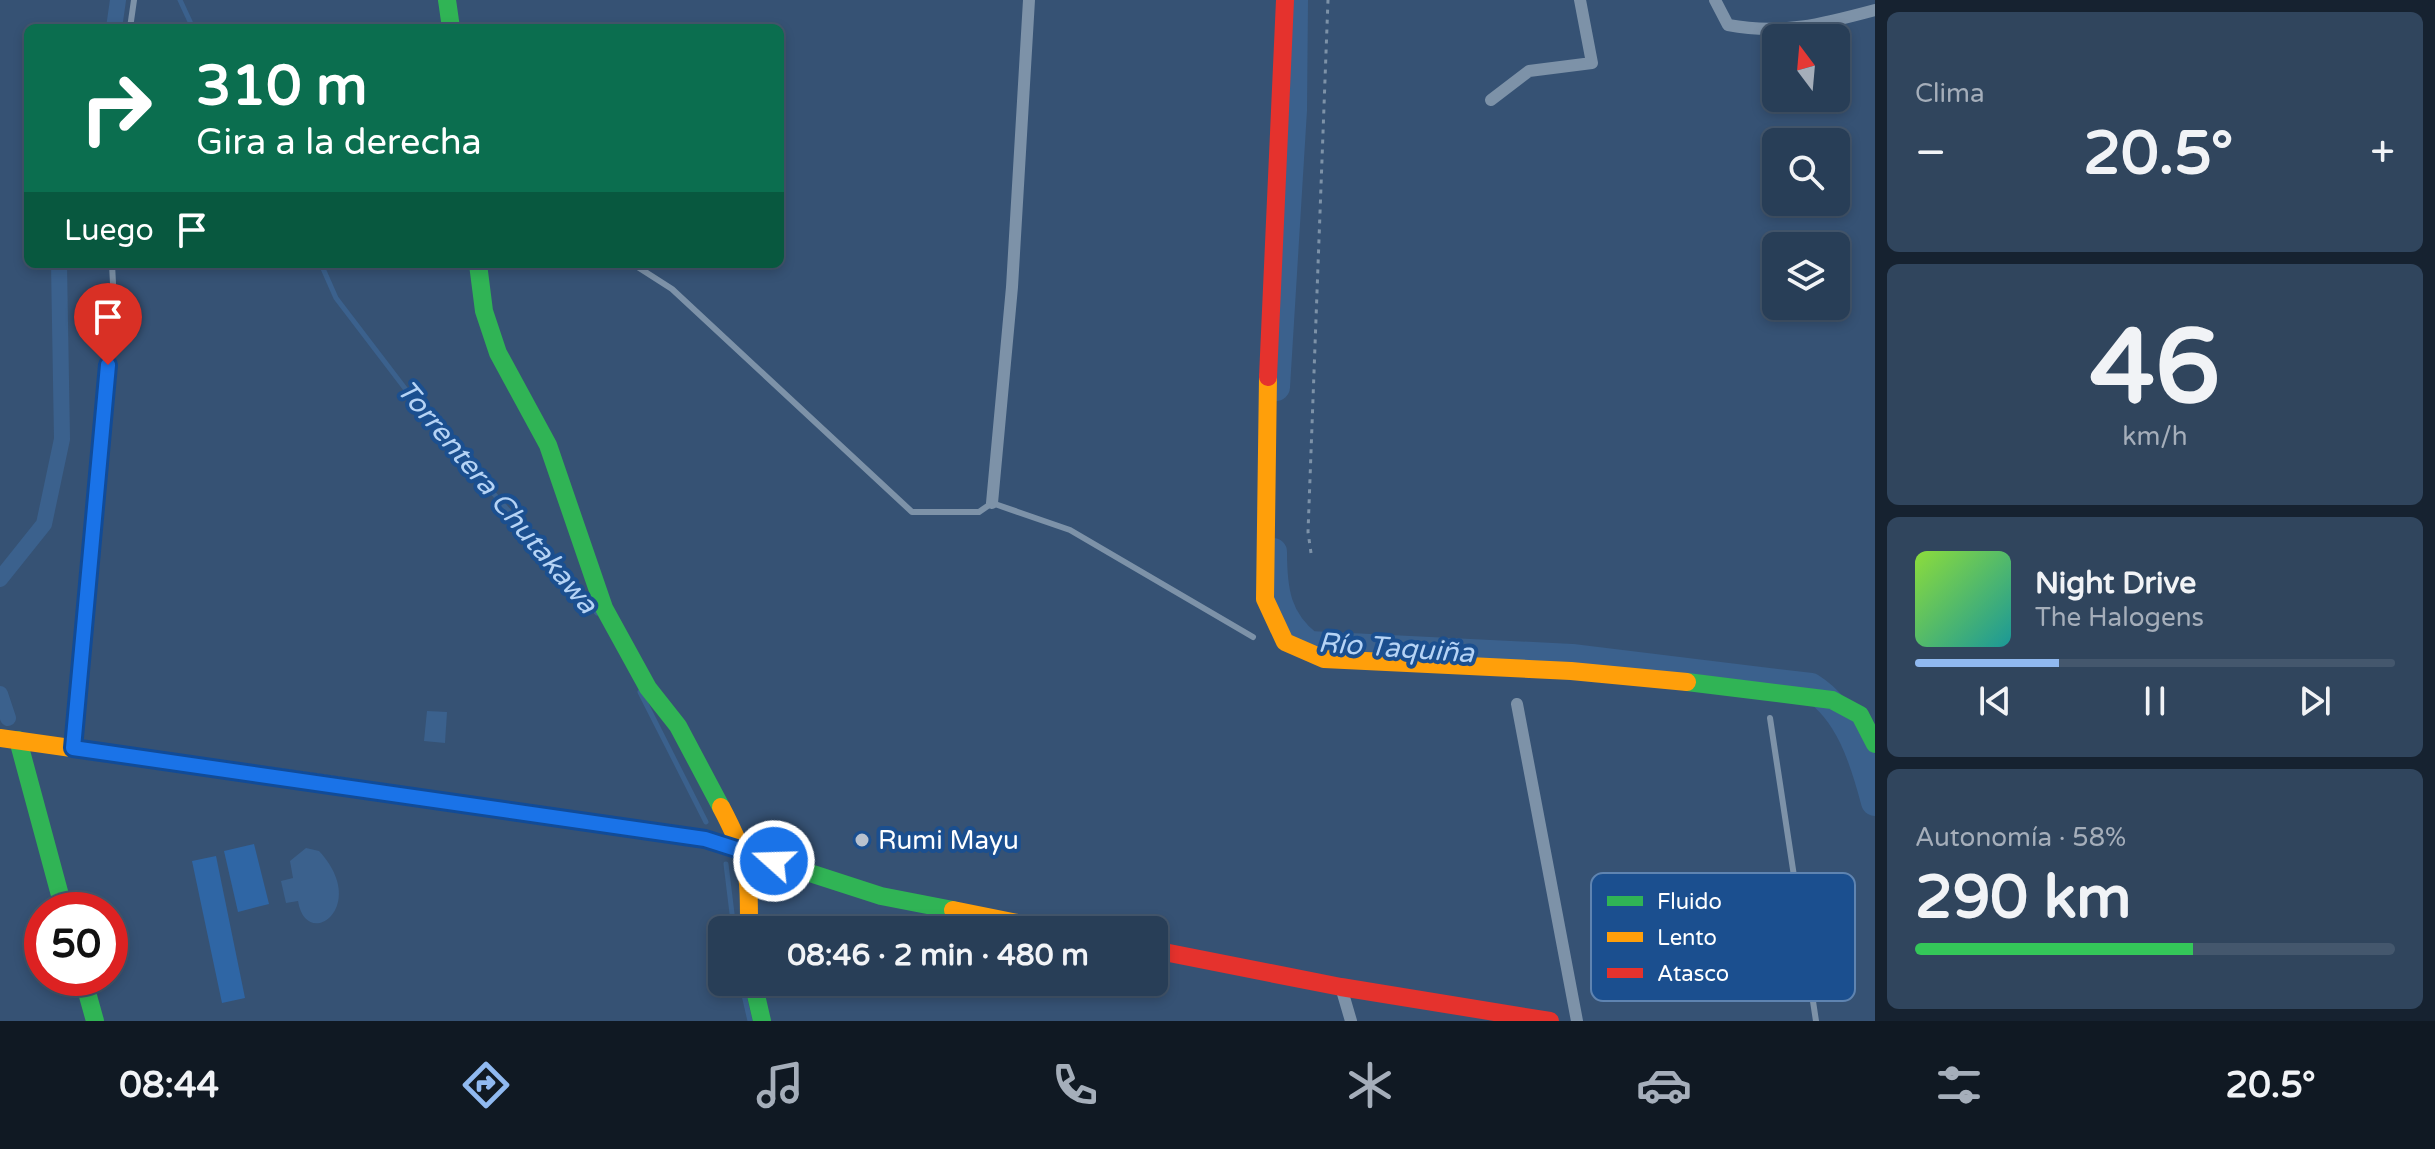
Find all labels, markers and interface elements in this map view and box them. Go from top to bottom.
north arrow [1762,24,1850,112]
map controls [1762,24,1850,320]
text: 310 m [196,53,367,120]
icon: right [64,56,168,160]
text: Clima [1915,78,1985,109]
text: 20.5° [2083,118,2233,190]
text: Gira a la derecha [196,121,482,164]
text: − [1915,127,1946,180]
text: + [2370,127,2395,180]
button: search [1762,128,1850,216]
icon: arrive [170,208,214,252]
text: Luego [64,212,154,249]
button: layers [1762,232,1850,320]
pin [74,283,142,365]
icon: arrive [86,295,130,339]
text: 46 [2090,306,2220,431]
water label: Torrentera Chutakawa [389,373,605,622]
text: km/h [2122,421,2188,452]
text: Night Drive [2035,565,2196,602]
text: The Halogens [2035,602,2204,633]
water label: Río Taquiña [1317,626,1476,670]
icon: previous [1973,679,2017,723]
icon: pause [2133,679,2177,723]
icon: next [2293,679,2337,723]
position arrow [732,819,816,903]
text: Autonomía · 58% [1915,822,2126,853]
place label: Rumi Mayu [878,825,1019,856]
marker: Rumi Mayu [853,831,871,849]
text: 290 km [1915,862,2131,934]
legend [1591,873,1855,1001]
text: Fluido [1657,889,1722,915]
speed limit sign: 50 [24,892,128,996]
text: Lento [1657,925,1717,951]
text: 08:46 · 2 min · 480 m [787,937,1089,974]
text: Atasco [1657,961,1729,987]
icon: directions [458,1057,514,1113]
icon: music [752,1057,808,1113]
icon: phone [1047,1057,1103,1113]
icon: climate [1342,1057,1398,1113]
icon: car [1636,1057,1692,1113]
icon: filters [1931,1057,1987,1113]
text: 08:44 [119,1064,219,1107]
text: 20.5° [2226,1064,2316,1107]

